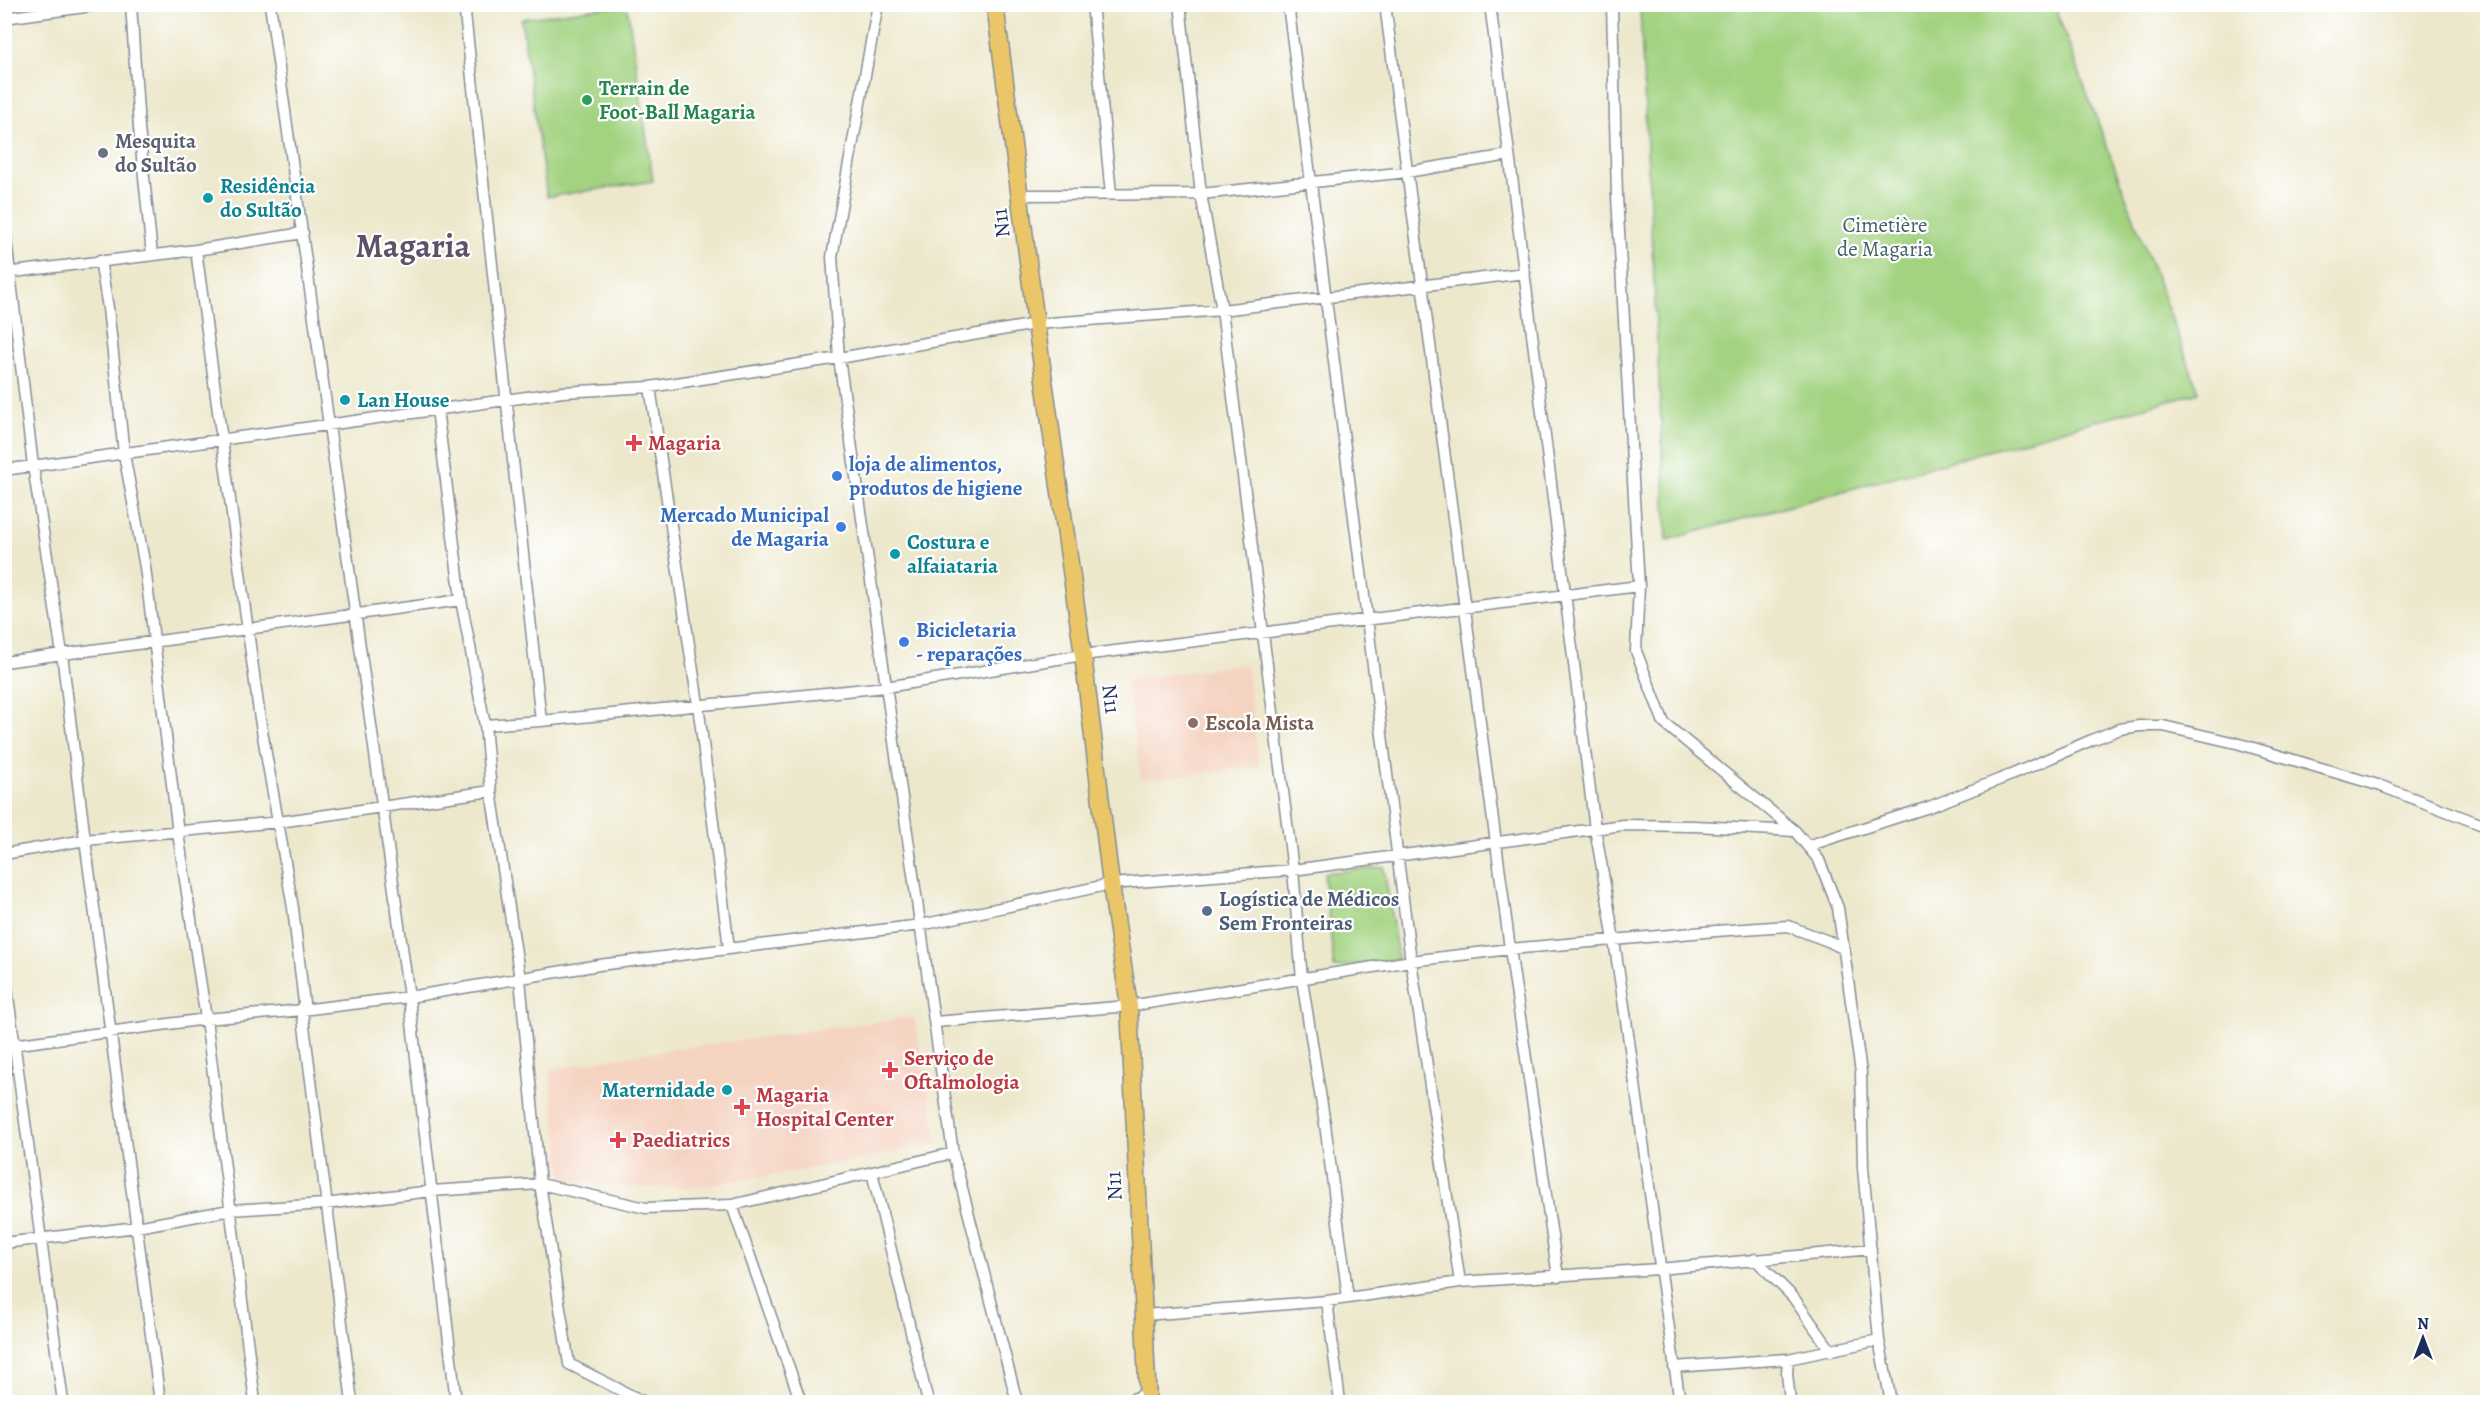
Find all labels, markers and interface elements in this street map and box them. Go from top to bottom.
place label: Terrain de Foot-Ball Magaria [599,74,757,126]
marker: Terrain de Foot-Ball Magaria [580,93,594,107]
place label: Mesquita do Sultão [115,127,197,179]
marker: Mesquita do Sultão [96,146,110,160]
place label: Residência do Sultão [220,172,316,224]
marker: Residência do Sultão [201,191,215,205]
street label: N11 [985,207,1017,239]
park label: Cimetière de Magaria [1837,211,1933,263]
district label: Magaria [356,223,471,268]
place label: Lan House [357,386,450,414]
marker: Lan House [338,393,352,407]
place label: Magaria [648,429,722,457]
marker: Magaria [625,434,643,452]
place label: loja de alimentos, produtos de higiene [849,450,1023,502]
marker: loja de alimentos, produtos de higiene [830,469,844,483]
place label: Mercado Municipal de Magaria [660,501,830,553]
marker: Mercado Municipal de Magaria [834,520,848,534]
place label: Costura e alfaiataria [907,528,999,580]
marker: Costura e alfaiataria [888,547,902,561]
place label: Bicicletaria - reparações [916,616,1022,668]
marker: Bicicletaria - reparações [897,635,911,649]
street label: N11 [1095,683,1127,715]
place label: Escola Mista [1205,709,1315,737]
marker: Escola Mista [1186,716,1200,730]
place label: Logística de Médicos Sem Fronteiras [1219,885,1399,937]
marker: Logística de Médicos Sem Fronteiras [1200,904,1214,918]
place label: Serviço de Oftalmologia [904,1044,1021,1096]
marker: Serviço de Oftalmologia [881,1061,899,1079]
place label: Maternidade [602,1076,715,1104]
place label: Magaria Hospital Center [756,1081,894,1133]
marker: Maternidade [720,1083,734,1097]
marker: Magaria Hospital Center [733,1098,751,1116]
place label: Paediatrics [632,1126,730,1154]
marker: Paediatrics [609,1131,627,1149]
street label: N11 [1099,1171,1129,1201]
north arrow [2393,1308,2453,1368]
text: N [2417,1313,2429,1335]

